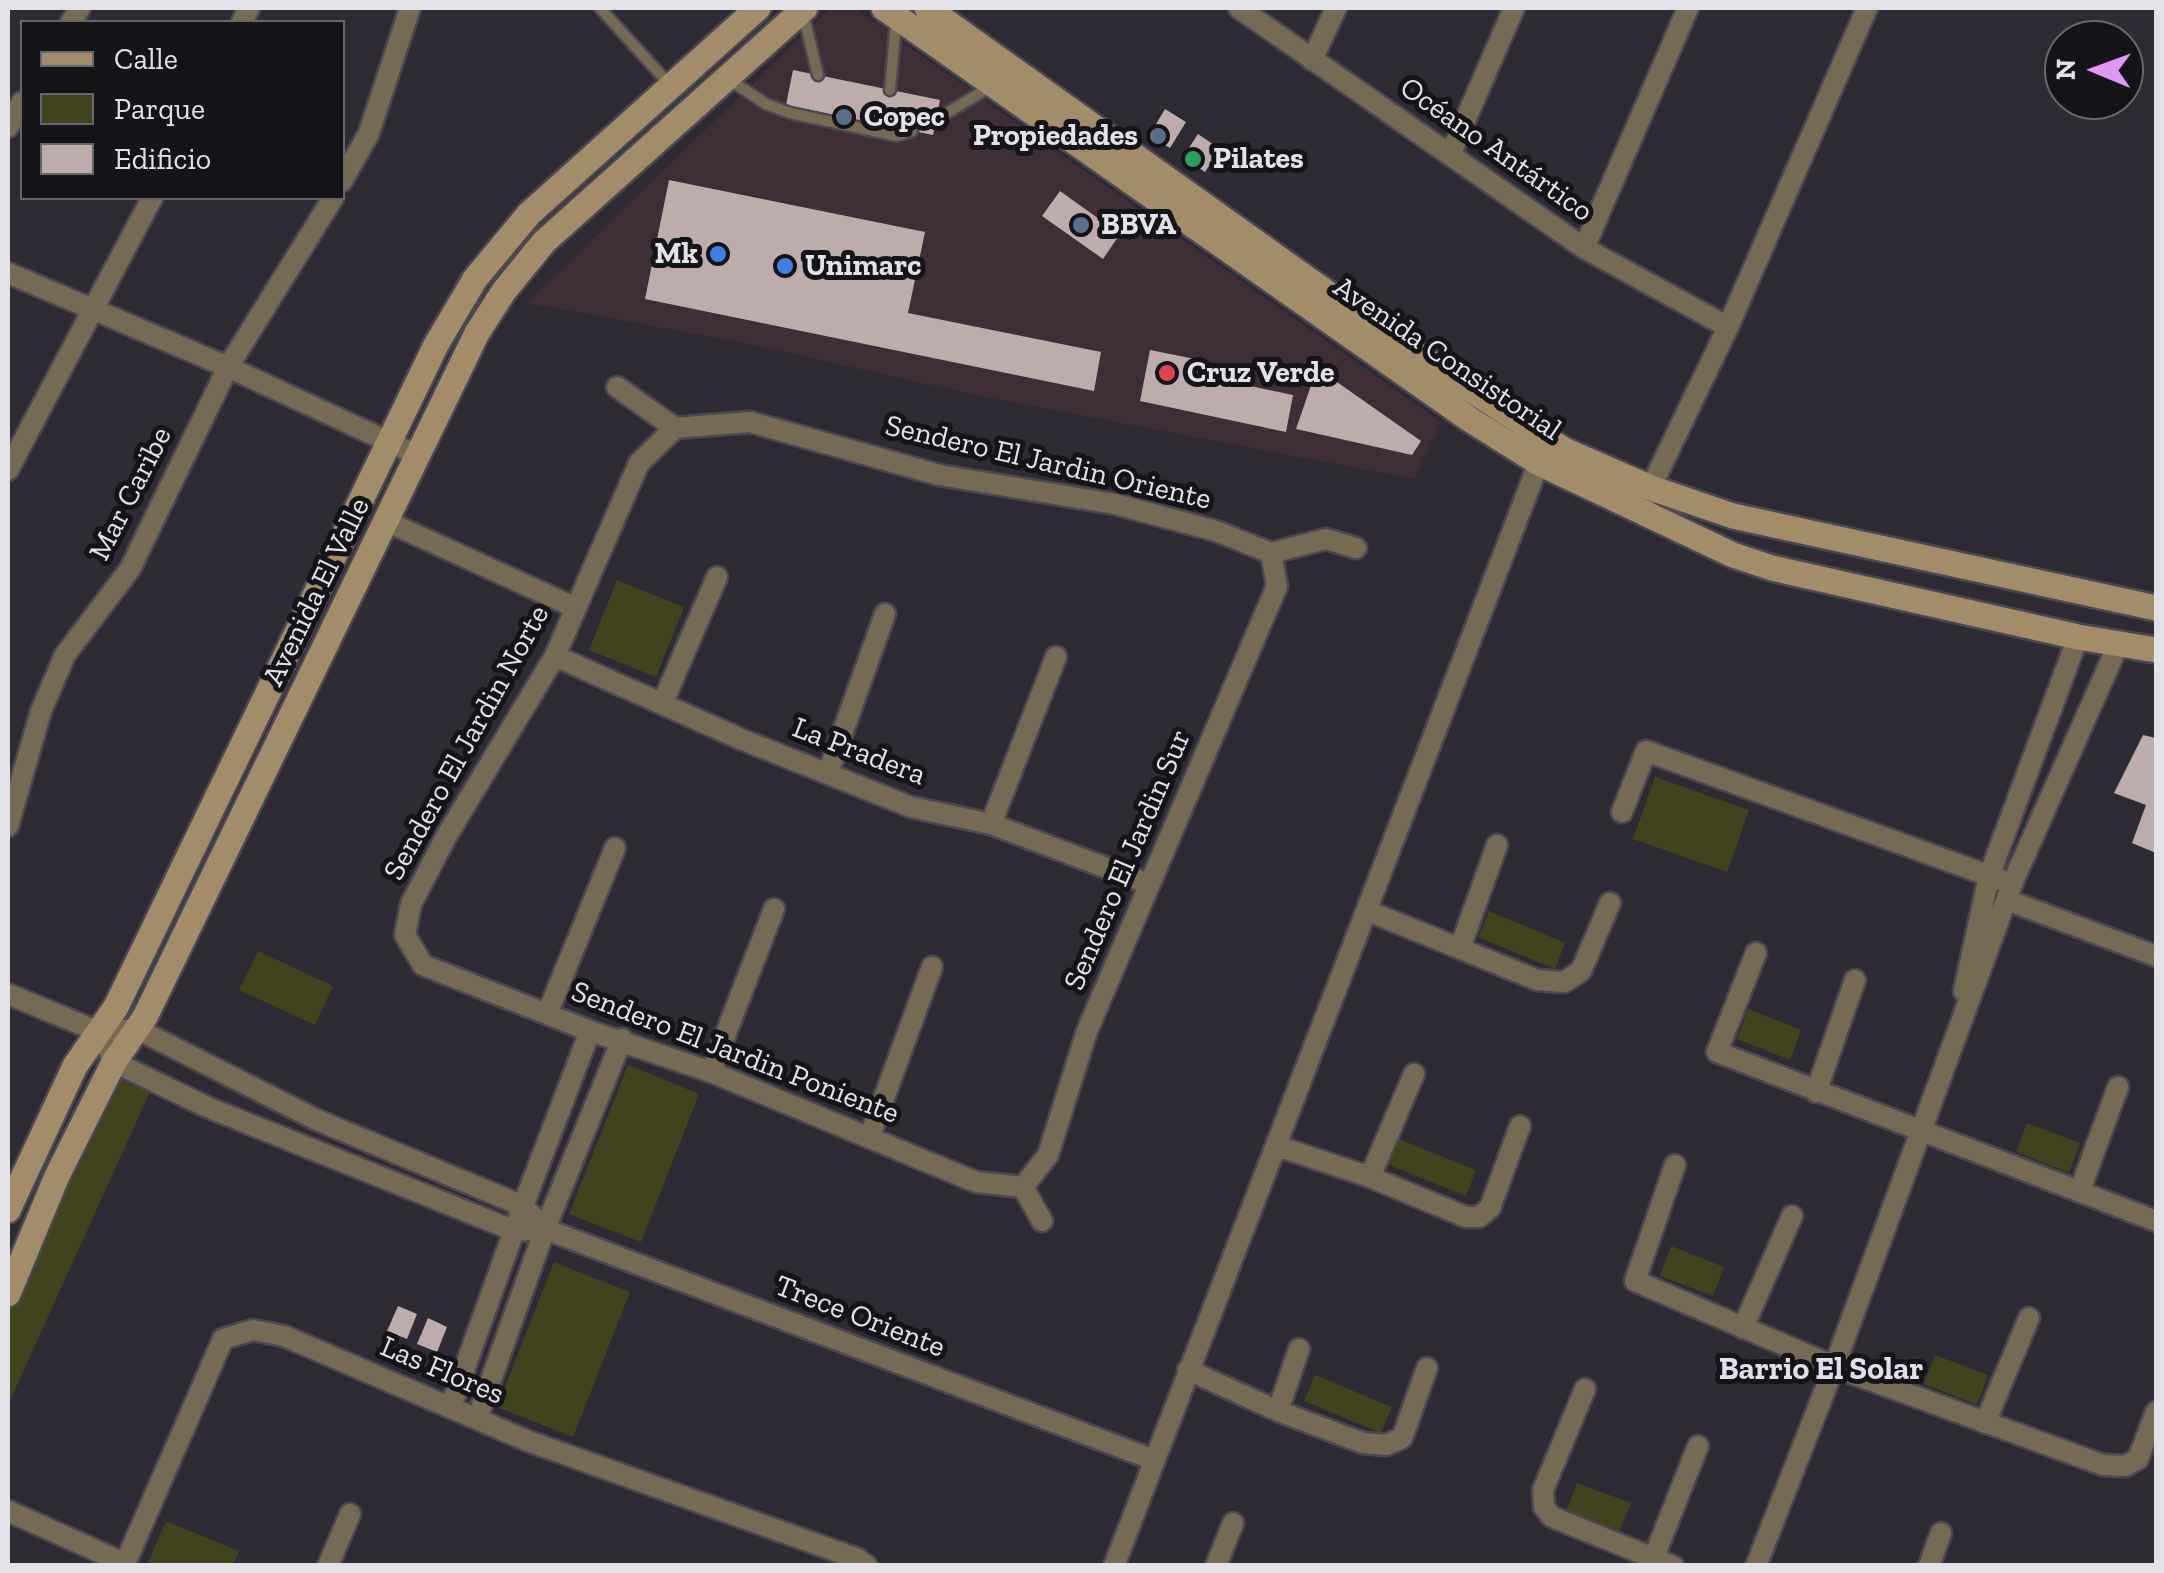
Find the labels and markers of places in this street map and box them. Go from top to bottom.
place label: Copec [864,99,945,135]
marker: Copec [833,106,855,128]
place label: Propiedades [973,118,1138,154]
marker: Propiedades [1147,125,1169,147]
place label: Pilates [1213,141,1304,177]
marker: Pilates [1182,148,1204,170]
place label: BBVA [1101,207,1176,243]
marker: BBVA [1070,214,1092,236]
place label: Mk [654,236,698,272]
marker: Mk [707,243,729,265]
place label: Unimarc [805,248,921,284]
marker: Unimarc [774,255,796,277]
place label: Cruz Verde [1187,355,1335,391]
marker: Cruz Verde [1156,362,1178,384]

